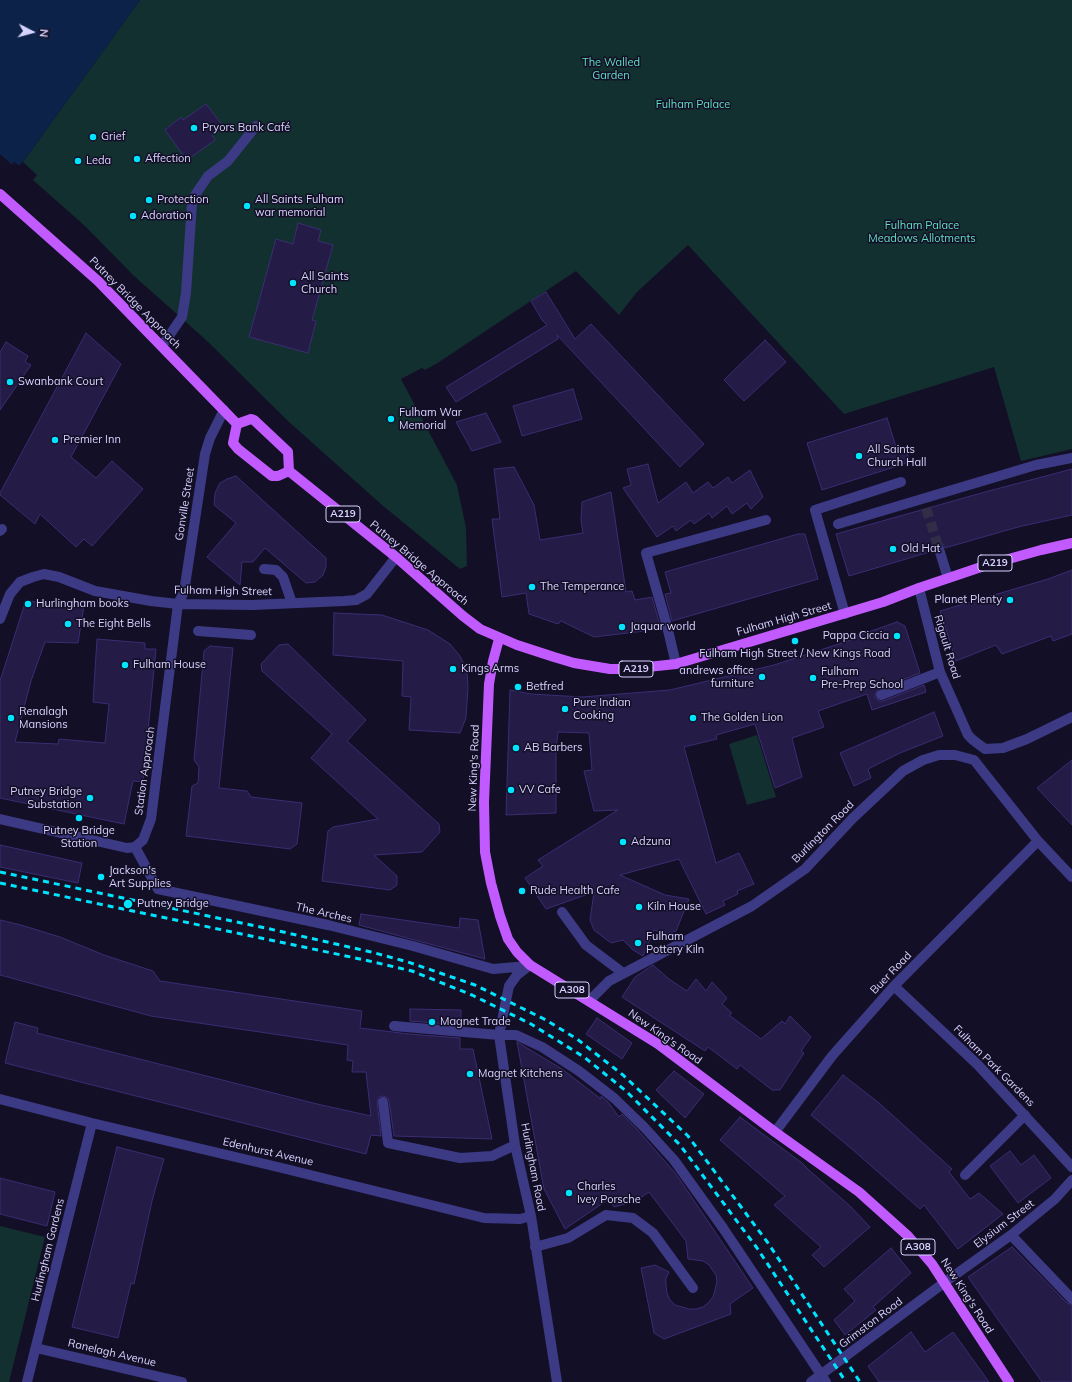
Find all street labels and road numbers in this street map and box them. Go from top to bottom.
street label: Putney Bridge Approach [86,254,184,352]
street label: Gonville Street [173,467,197,541]
road number: A219 [326,506,360,522]
street label: Putney Bridge Approach [367,518,471,608]
road number: A219 [978,555,1012,571]
street label: Fulham High Street [174,584,272,598]
street label: Fulham High Street [735,599,833,639]
street label: Rigault Road [931,613,963,681]
road number: A219 [619,661,653,677]
street label: New King's Road [466,724,482,812]
street label: Station Approach [132,726,158,816]
street label: Burlington Road [789,798,857,866]
street label: The Arches [295,900,353,926]
street label: Buer Road [868,949,914,997]
road number: A308 [555,982,589,998]
street label: New King's Road [626,1007,704,1067]
street label: Fulham Park Gardens [951,1023,1037,1109]
street label: Hurlingham Road [518,1122,548,1212]
street label: Edenhurst Avenue [221,1135,315,1169]
street label: Hurlingham Gardens [29,1197,67,1303]
street label: Elysium Street [971,1197,1037,1251]
road number: A308 [901,1239,935,1255]
street label: New King's Road [938,1256,996,1336]
street label: Grimston Road [837,1295,905,1351]
street label: Ranelagh Avenue [67,1336,157,1370]

